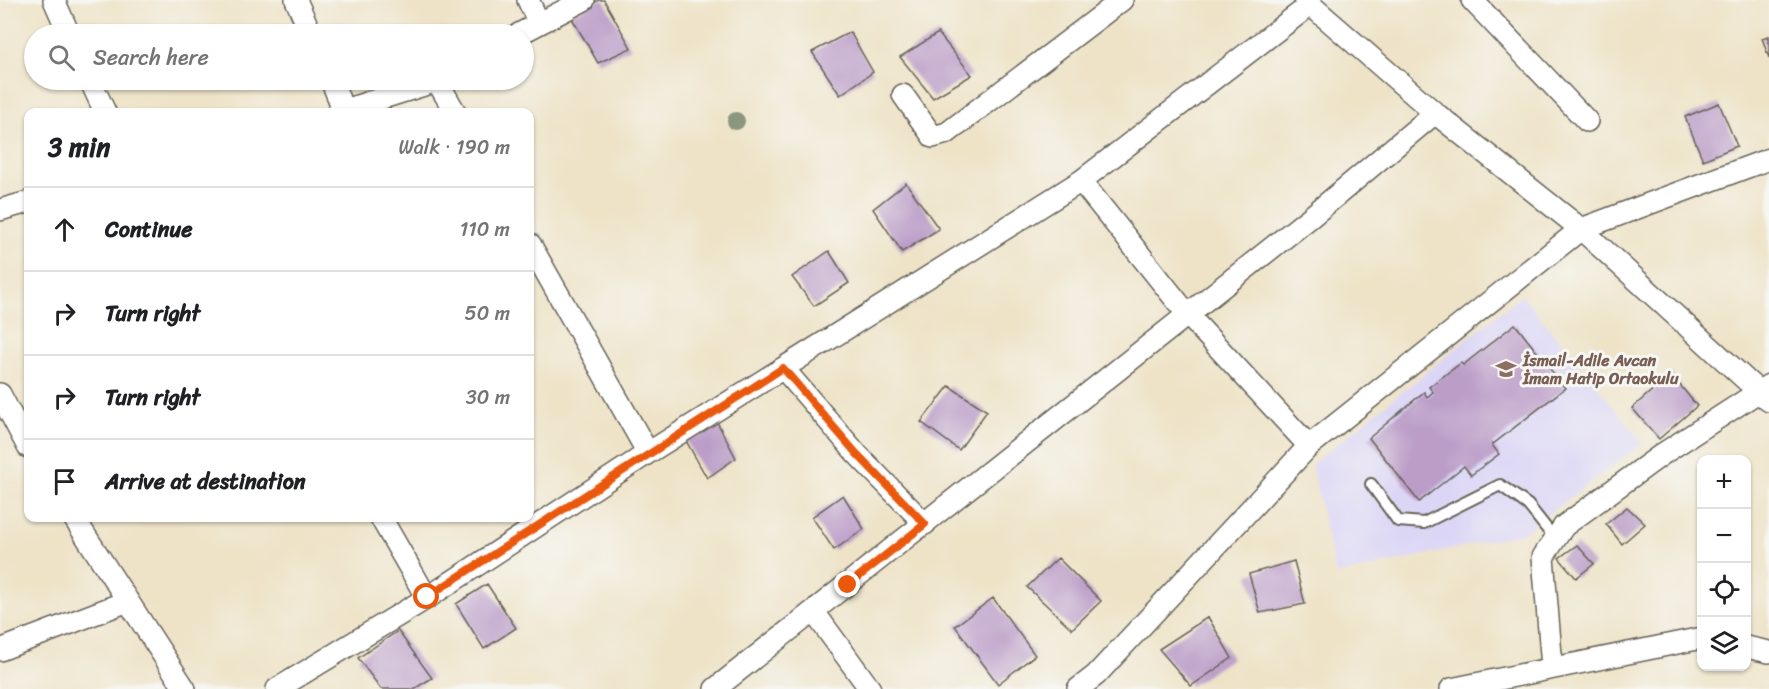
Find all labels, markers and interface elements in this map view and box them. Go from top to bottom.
search box [24,24,534,90]
text: Search here [93,38,209,77]
icon: search [45,41,78,74]
text: 3 min [48,124,110,170]
text: Walk · 190 m [398,130,510,165]
text: Continue [105,210,193,249]
text: 110 m [460,212,510,247]
icon: ahead [48,213,81,246]
text: Turn right [105,294,200,333]
text: 50 m [465,296,510,331]
icon: right [48,297,81,330]
place label: İsmail-Adile Avcan İmam Hatip Ortaokulu [1522,346,1679,393]
school or university icon: İsmail-Adile Avcan İmam Hatip Ortaokulu [1494,357,1518,381]
text: Turn right [105,378,200,417]
text: 30 m [466,380,510,415]
icon: right [48,381,81,414]
map controls [1697,455,1751,671]
button: + [1697,455,1751,509]
text: Arrive at destination [105,462,306,501]
icon: arrive [48,465,81,498]
button: − [1697,509,1751,563]
button: locate [1697,563,1751,617]
route end [834,571,860,597]
route start [413,583,439,609]
button: layers [1697,617,1751,671]

